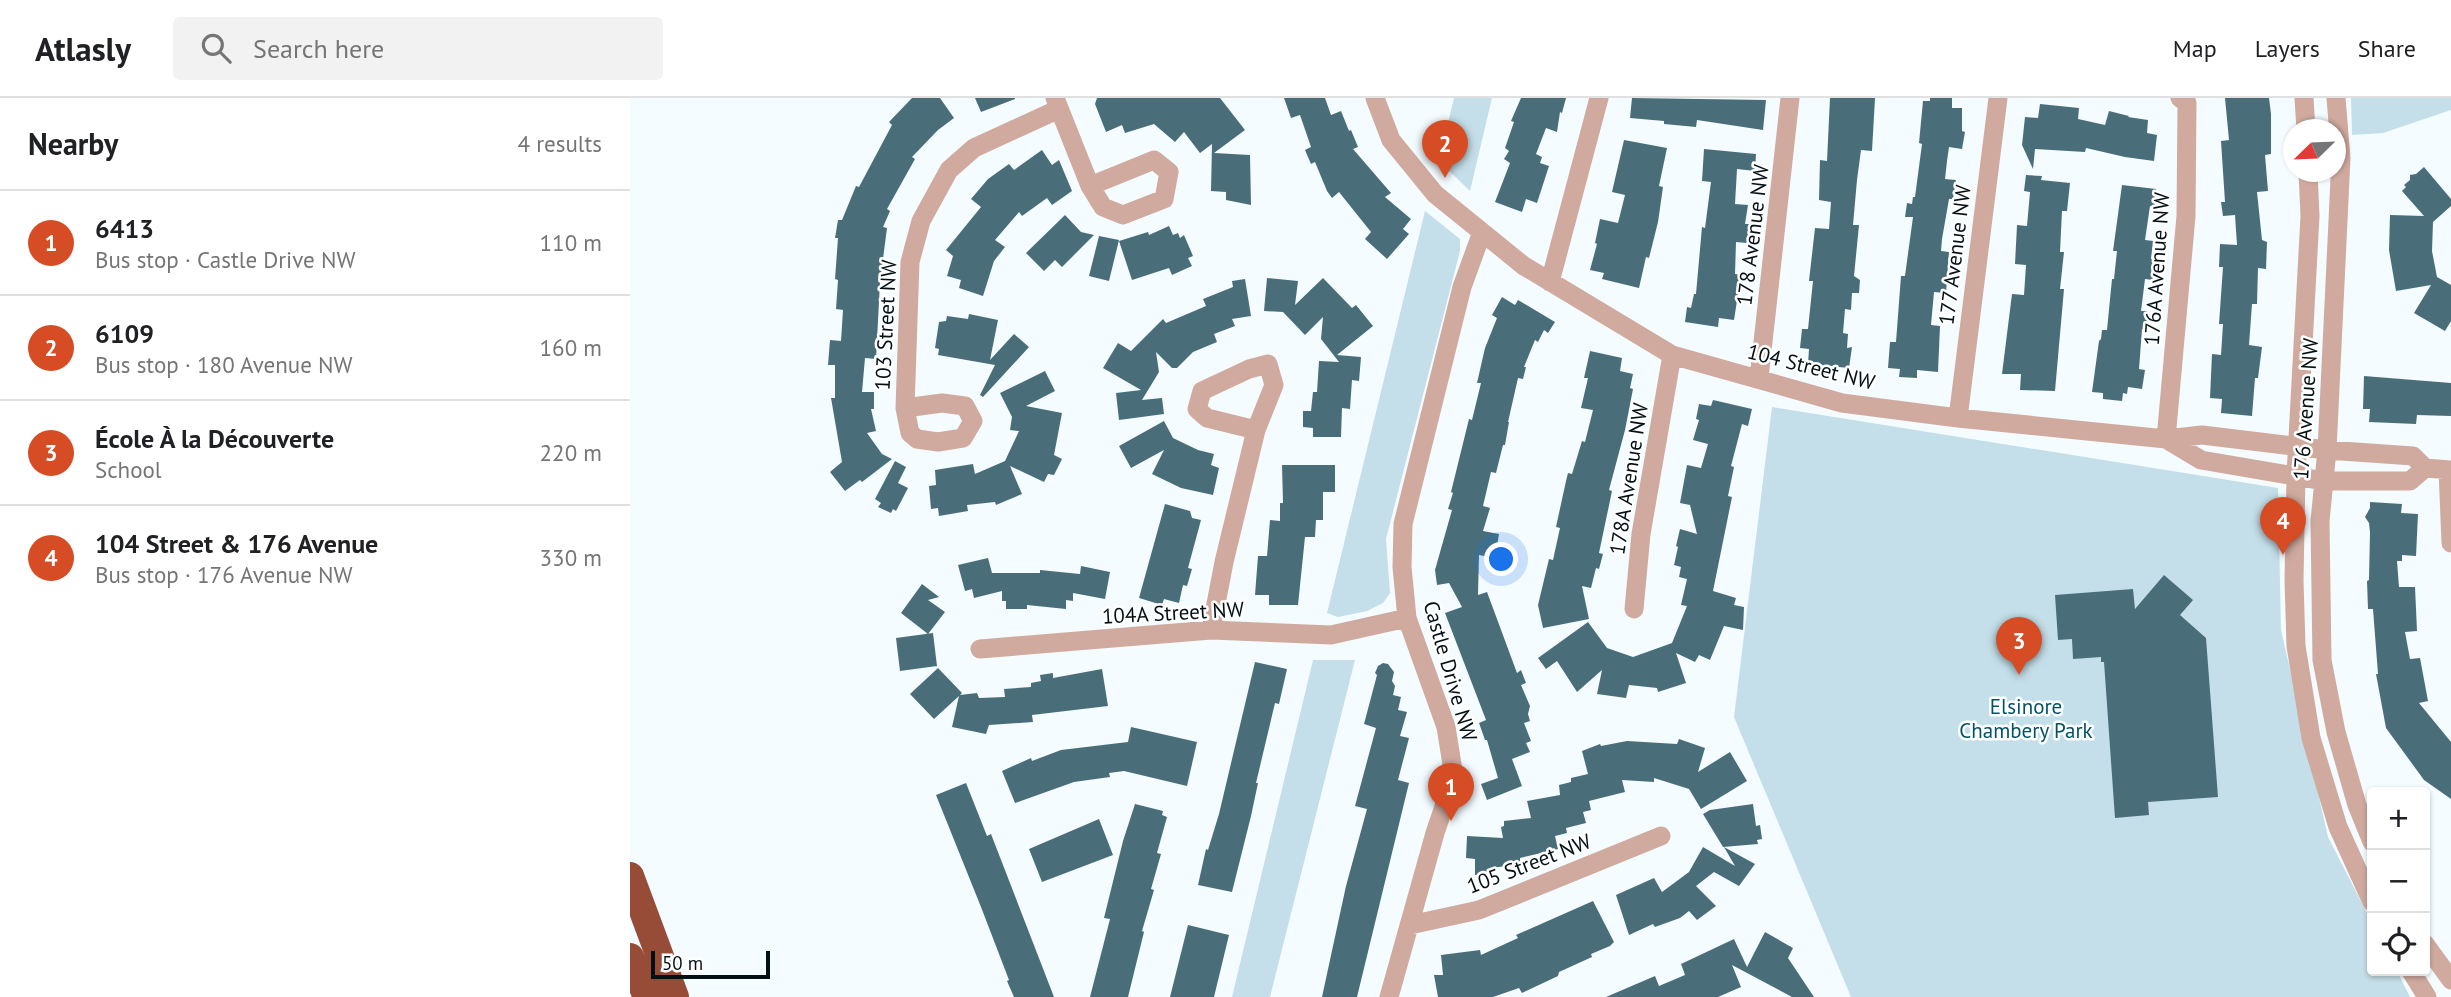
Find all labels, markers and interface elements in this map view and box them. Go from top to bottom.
search box [173,17,663,80]
text: Atlasly [35,27,131,70]
icon: search [197,29,235,67]
text: Search here [253,32,384,65]
text: Map [2173,33,2217,64]
text: Layers [2255,33,2320,64]
text: Share [2358,33,2416,64]
north arrow [2283,119,2346,182]
pin: 2 [1422,120,1468,178]
text: Nearby [28,124,118,163]
text: 4 results [518,129,602,158]
street label: 178 Avenue NW [1730,162,1775,307]
street label: 177 Avenue NW [1933,183,1977,326]
street label: 176A Avenue NW [2138,191,2175,346]
text: 6413 [95,212,154,245]
text: 1 [44,228,58,257]
text: 110 m [540,228,602,257]
text: Bus stop · Castle Drive NW [95,245,355,274]
street label: 103 Street NW [869,258,902,391]
text: 6109 [95,317,154,350]
text: 2 [44,333,58,362]
text: 160 m [540,333,602,362]
street label: 176 Avenue NW [2287,337,2324,481]
street label: 104 Street NW [1744,338,1878,396]
text: Bus stop · 180 Avenue NW [95,350,353,379]
street label: 178A Avenue NW [1603,400,1654,557]
text: École À la Découverte [95,422,334,455]
text: 3 [44,438,58,467]
text: 220 m [540,438,602,467]
text: School [95,455,162,484]
pin: 4 [2260,497,2306,555]
text: 104 Street & 176 Avenue [95,527,378,560]
your location [1484,542,1518,576]
text: 4 [44,543,58,572]
text: 330 m [540,543,602,572]
text: Bus stop · 176 Avenue NW [95,560,353,589]
street label: 104A Street NW [1101,595,1245,630]
street label: Castle Drive NW [1418,598,1484,745]
pin: 3 [1996,617,2042,675]
park label: Elsinore Chambery Park [1959,693,2093,744]
pin: 1 [1428,763,1474,821]
map controls [2367,787,2430,976]
button: + [2367,787,2430,850]
street label: 105 Street NW [1463,827,1595,900]
button: − [2367,850,2430,913]
button: locate [2367,913,2430,976]
scale bar [651,948,770,980]
text: 50 m [662,951,703,975]

